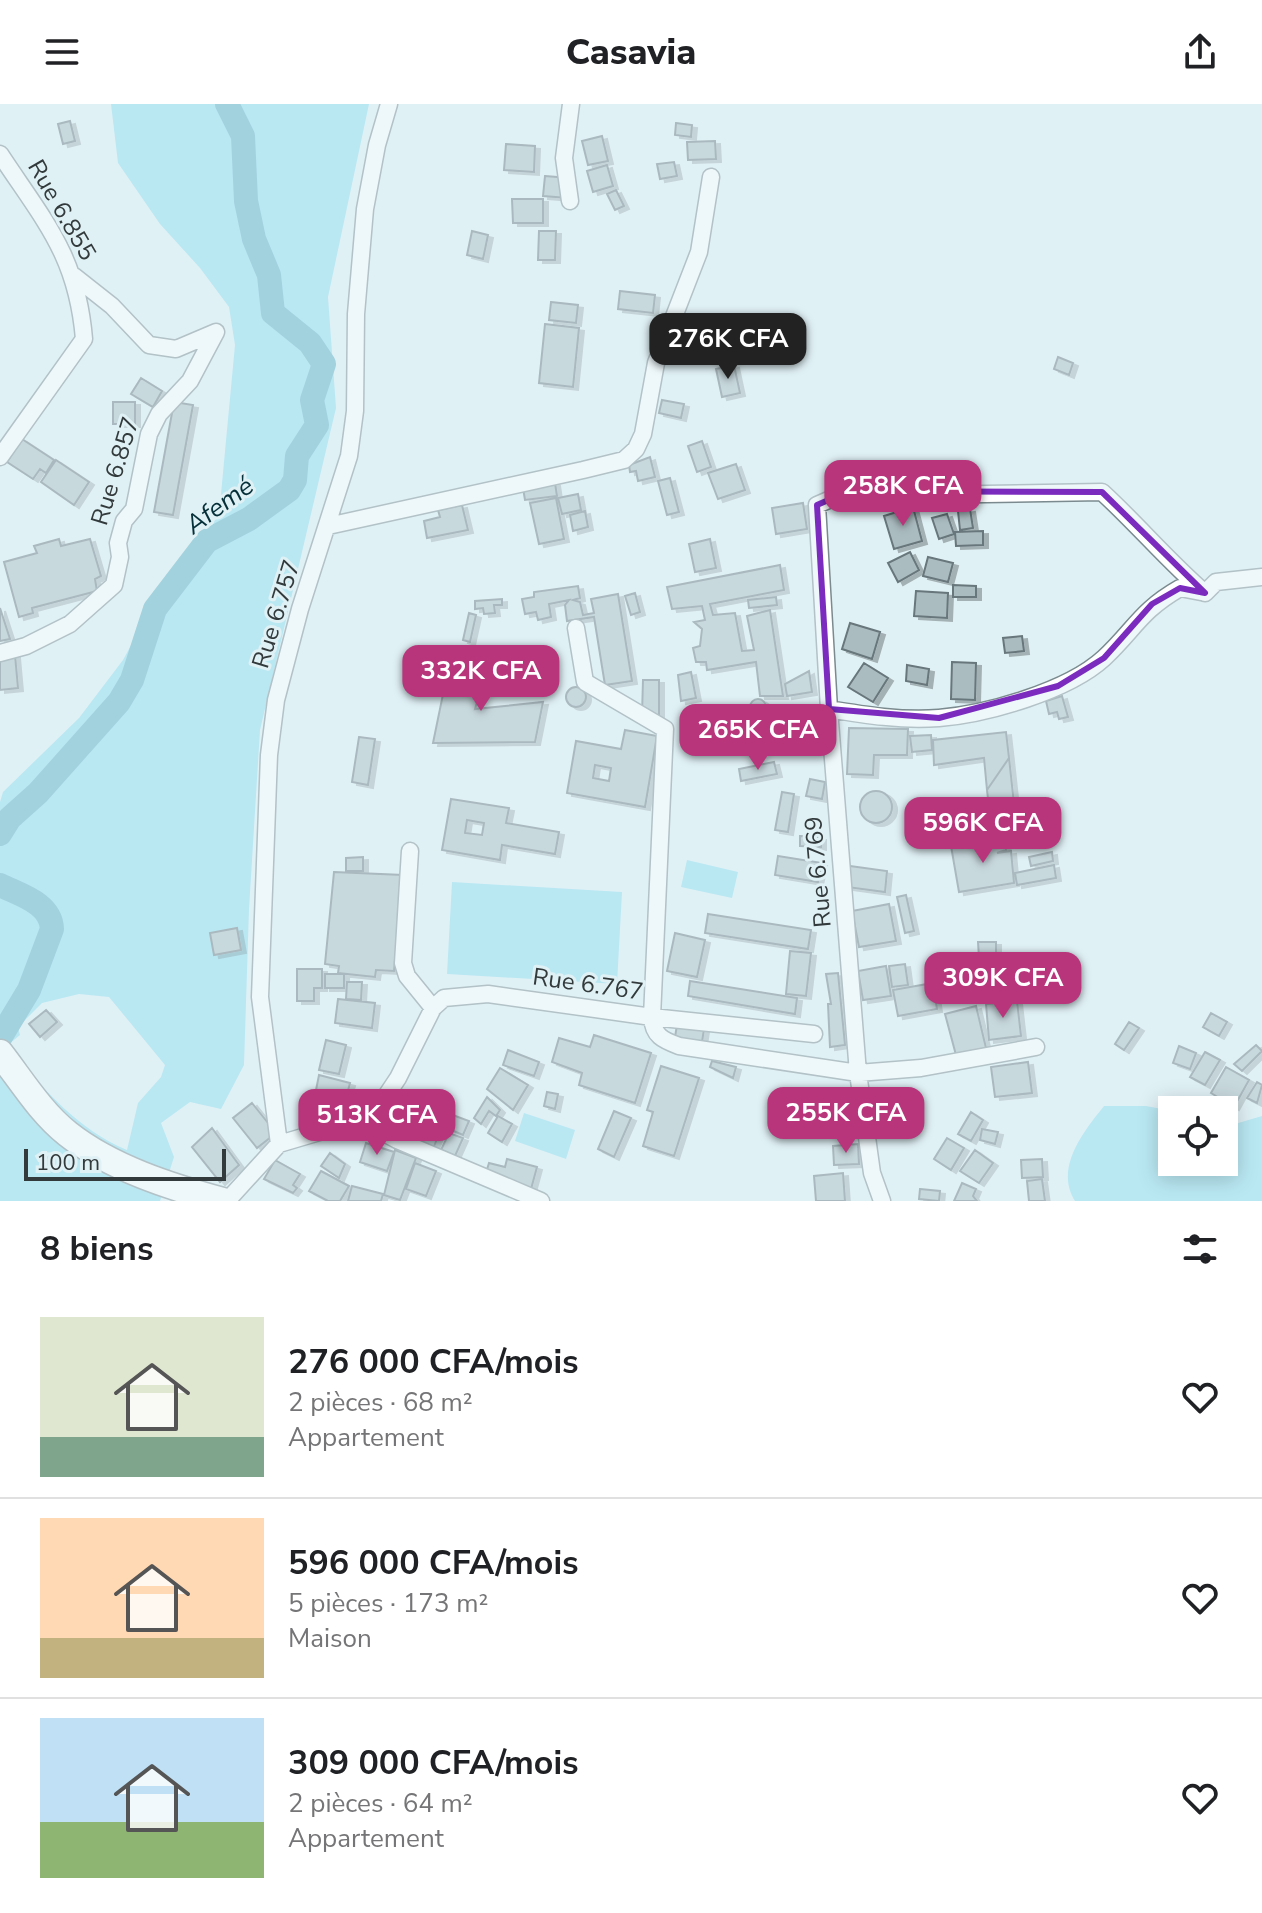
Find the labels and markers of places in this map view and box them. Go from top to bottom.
pin: 276K CFA [645,313,811,381]
pin: 258K CFA [820,460,986,528]
pin: 332K CFA [398,645,564,713]
pin: 265K CFA [675,704,841,772]
pin: 596K CFA [900,797,1066,865]
pin: 309K CFA [920,952,1086,1020]
pin: 255K CFA [763,1087,929,1155]
pin: 513K CFA [294,1089,460,1157]

